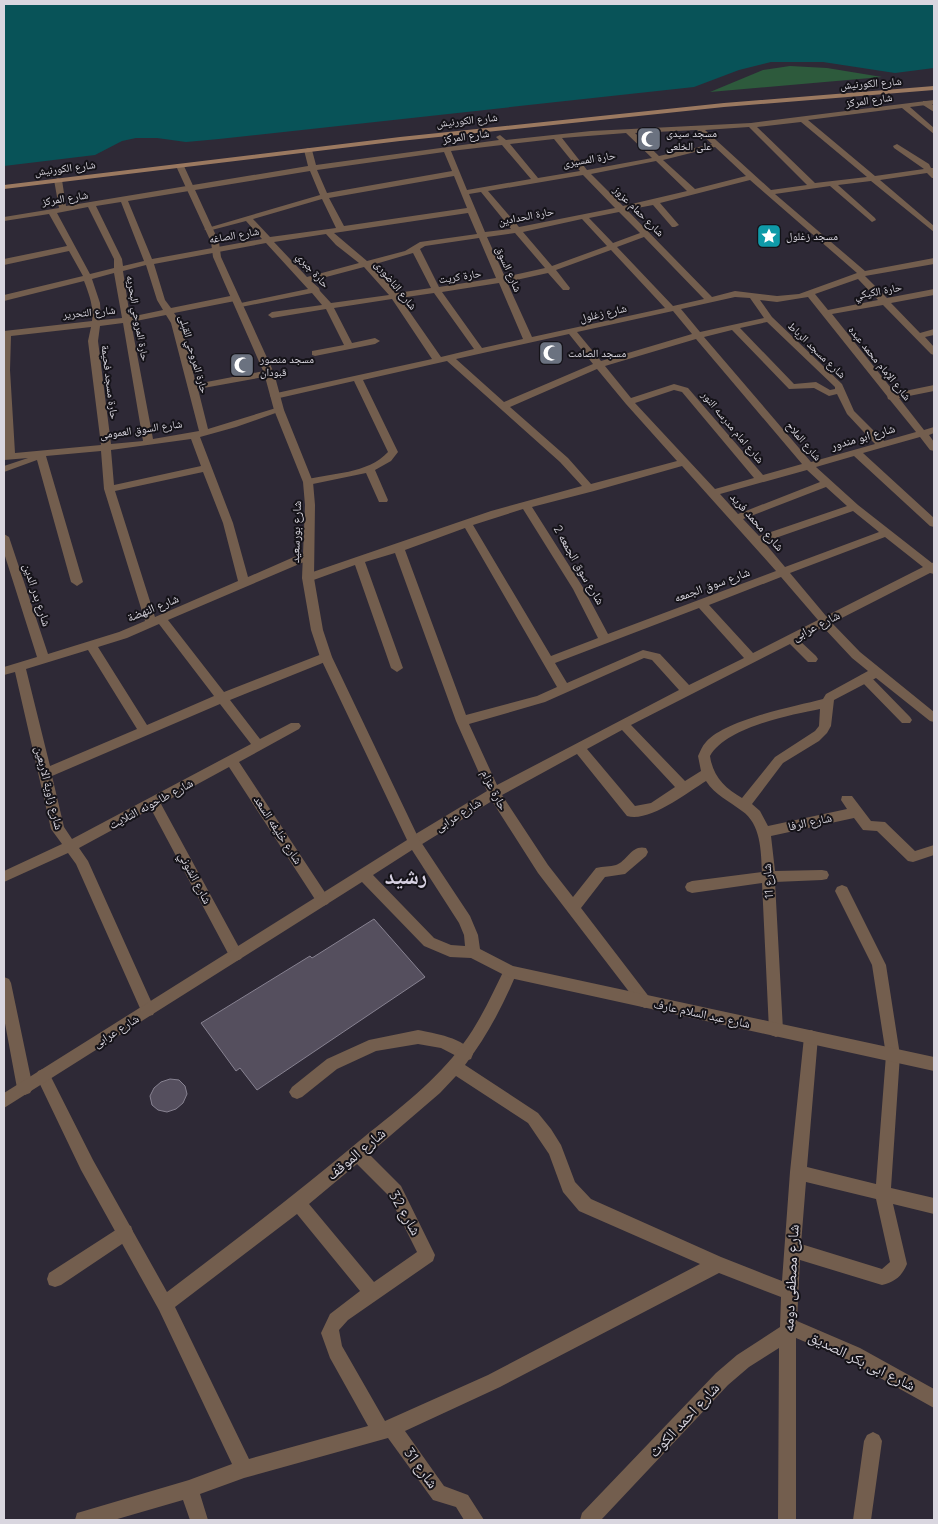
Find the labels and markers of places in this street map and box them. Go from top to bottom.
mosque icon: مسجد سيدى على الخلعى [636,126,662,152]
place label: مسجد سيدى على الخلعى [666,126,717,153]
place icon: مسجد زغلول [756,223,782,249]
place label: مسجد زغلول [786,229,838,243]
mosque icon: مسجد الصامت [538,340,564,366]
place label: مسجد الصامت [568,346,626,360]
mosque icon: مسجد منصور قبودان [229,352,255,378]
place label: مسجد منصور قبودان [259,352,314,379]

